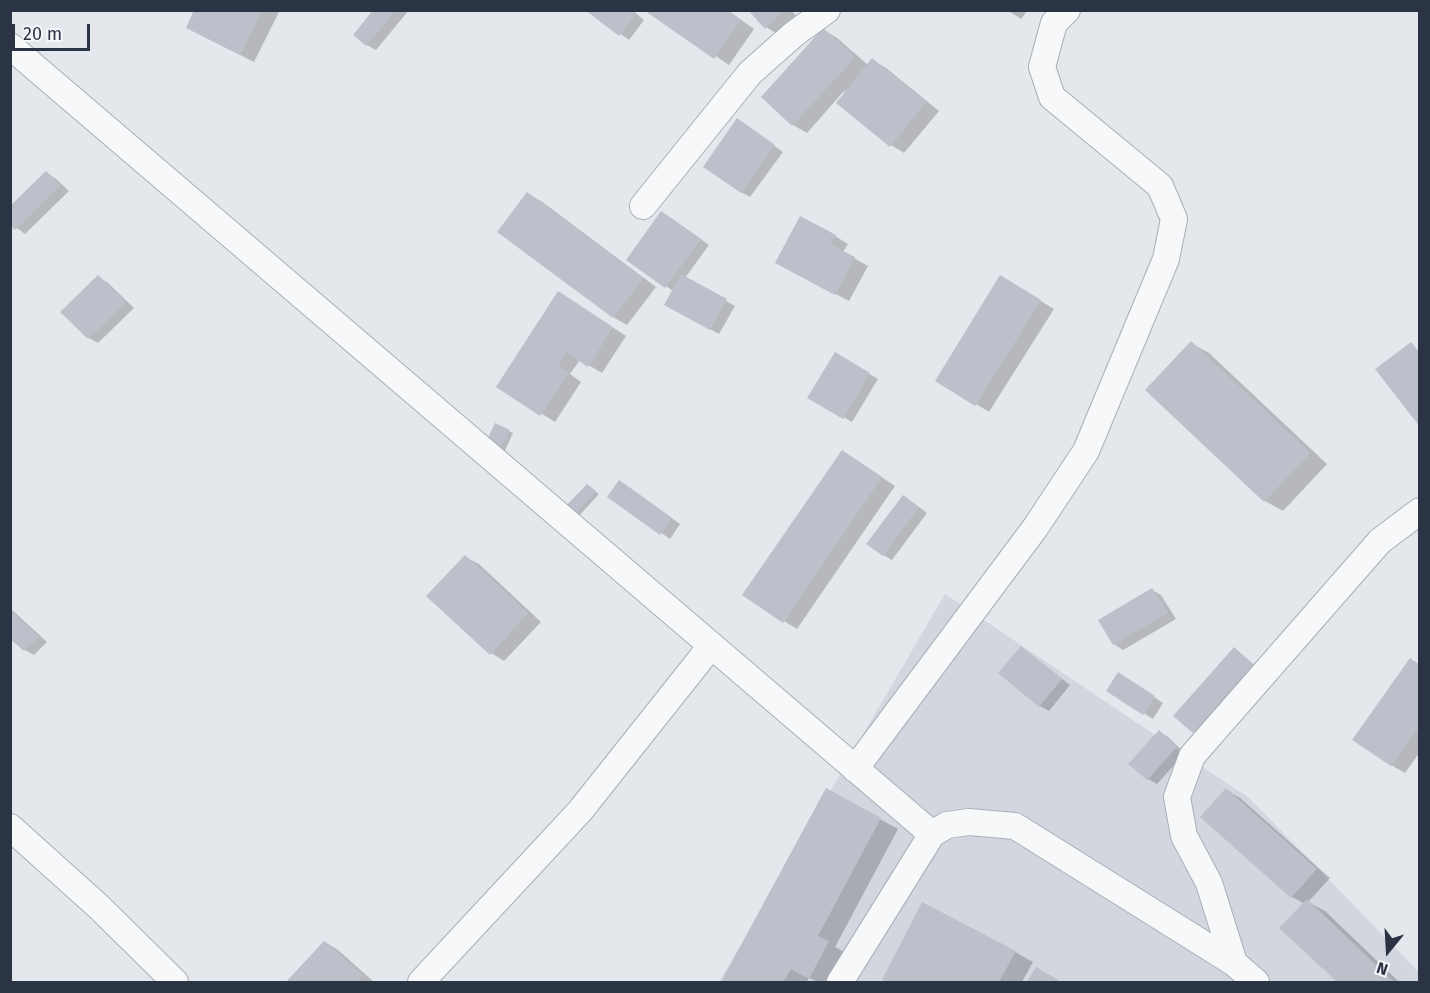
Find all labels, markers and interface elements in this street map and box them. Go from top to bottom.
scale bar [15,12,93,50]
text: 20 m [23,23,62,45]
north arrow [1358,921,1418,981]
text: N [1374,958,1390,979]

